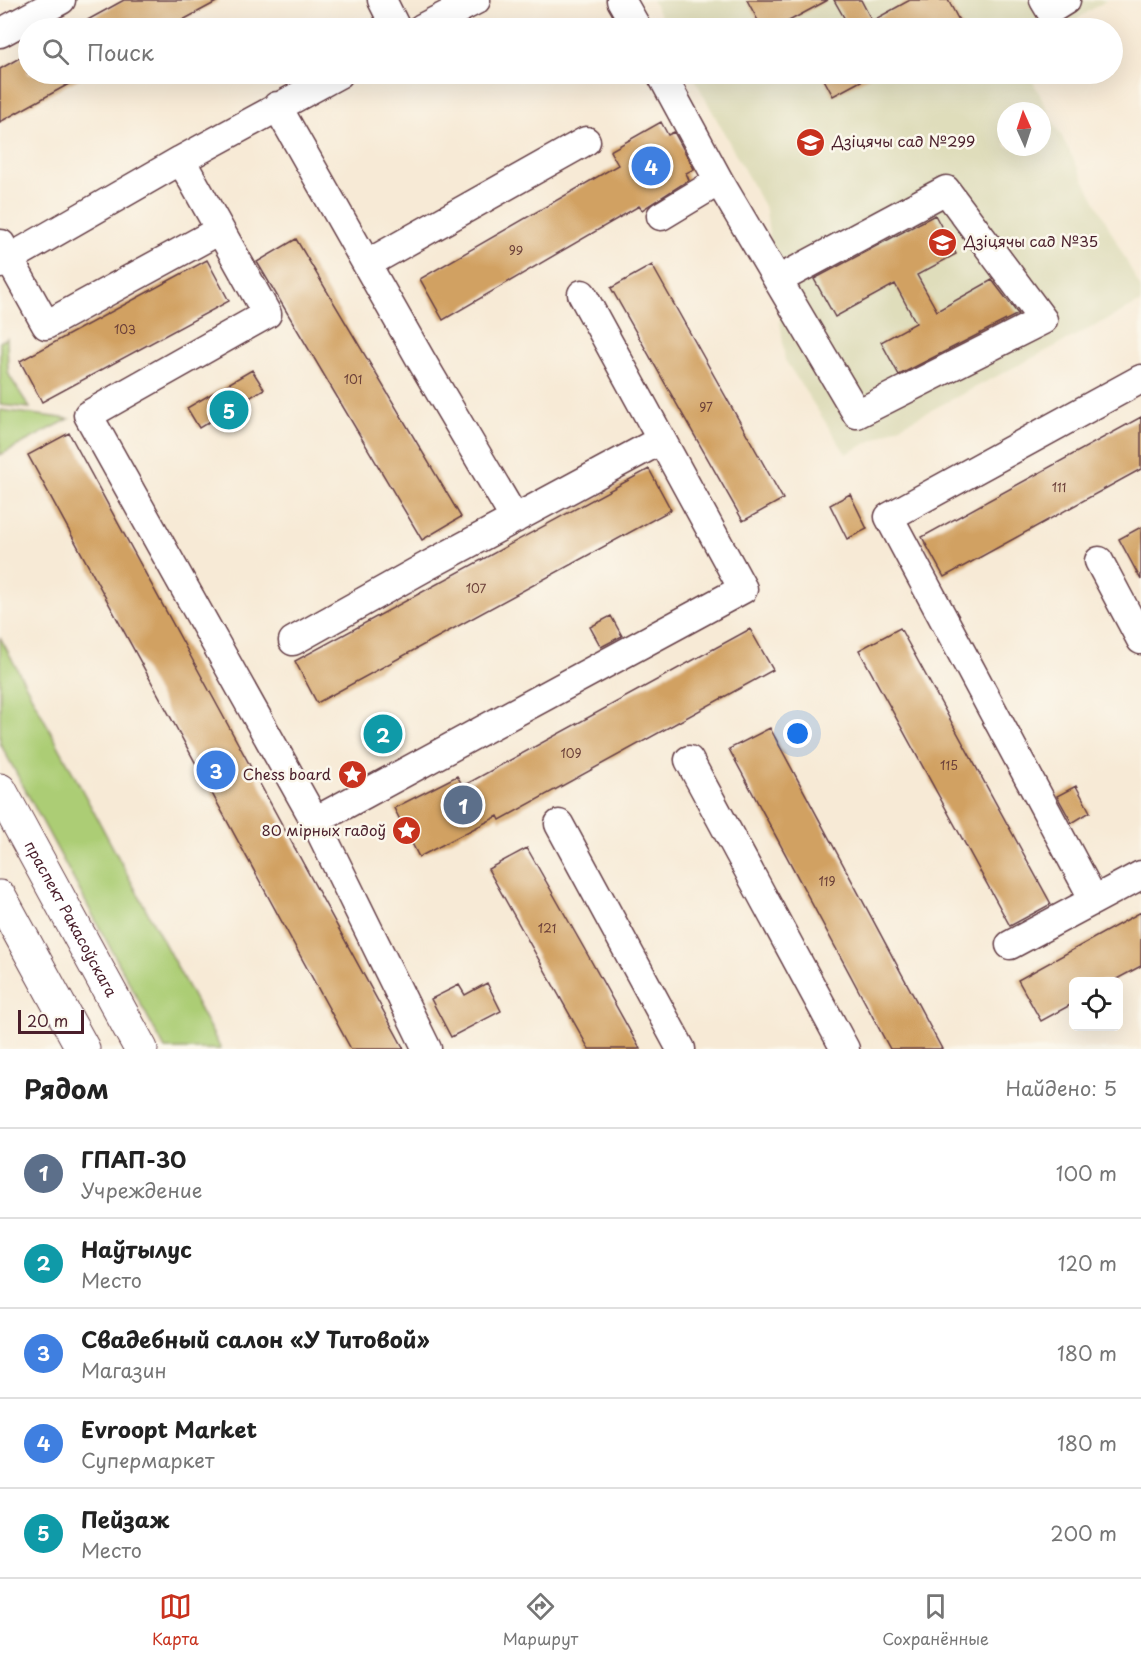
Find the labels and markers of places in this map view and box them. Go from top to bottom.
school or university icon: Дзіцячы сад №299 [795,126,827,158]
place label: Дзіцячы сад №299 [831,129,976,152]
pin: 4 [632,144,670,188]
school or university icon: Дзіцячы сад №35 [927,226,959,258]
place label: Дзіцячы сад №35 [963,229,1098,252]
pin: 5 [210,388,248,432]
pin: 2 [364,712,403,756]
pin: 3 [196,748,236,792]
place icon: Chess board [336,759,368,791]
place label: Chess board [243,762,331,785]
pin: 1 [444,782,482,828]
place icon: 80 мірных гадоў [391,815,423,847]
place label: 80 мірных гадоў [261,818,386,841]

